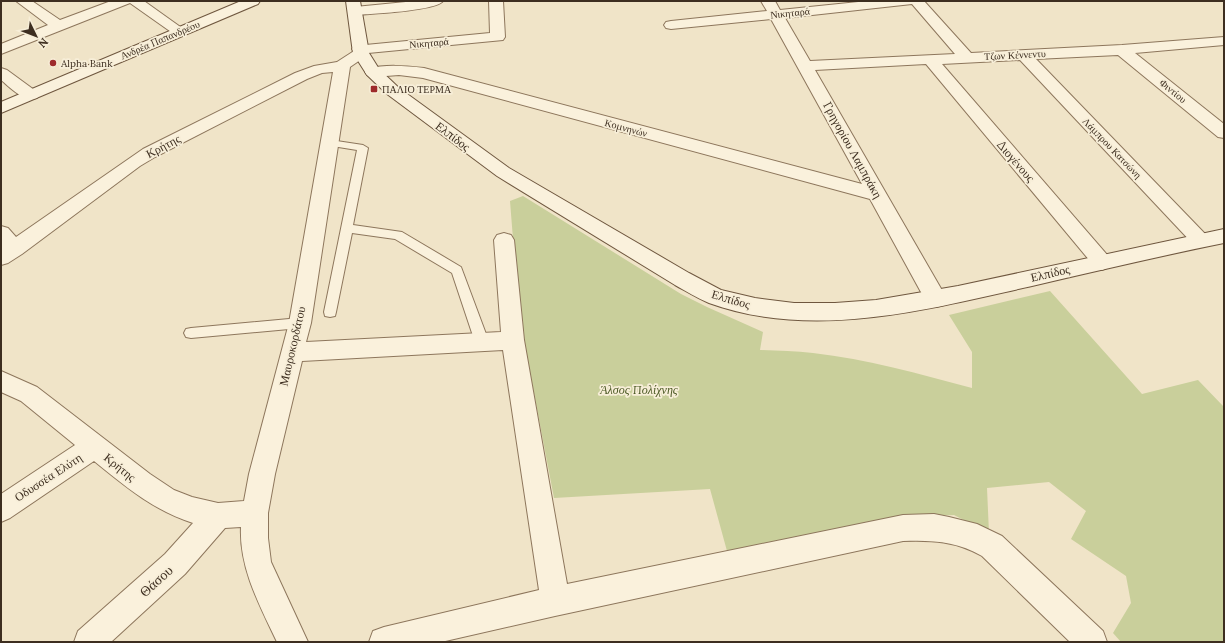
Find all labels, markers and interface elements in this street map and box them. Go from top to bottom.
street label: Νικηταρά [770,4,811,22]
north arrow [16,16,56,56]
street label: Ανδρέα Παπανδρέου [118,17,202,63]
text: N [35,35,51,51]
street label: Νικηταρά [409,35,450,51]
street label: Τζων Κέννεντυ [984,47,1046,63]
place label: Alpha Bank [60,57,113,70]
marker: Alpha Bank [48,58,58,68]
street label: Φιντίου [1157,76,1189,106]
place label: ΠΑΛΙΟ ΤΕΡΜΑ [382,83,452,96]
marker: ΠΑΛΙΟ ΤΕΡΜΑ [369,84,379,94]
street label: Γρηγορίου Λαμπράκη [820,99,886,201]
street label: Λάμπρου Κατσώνη [1080,115,1144,181]
street label: Κομνηνών [603,116,649,140]
street label: Ελπίδος [433,118,474,154]
street label: Κρήτης [143,131,183,161]
street label: Διογένους [994,137,1038,185]
street label: Ελπίδος [1029,261,1071,285]
street label: Ελπίδος [710,286,752,312]
street label: Μαυροκορδάτου [276,305,308,387]
park label: Άλσος Πολίχνης [599,382,678,397]
street label: Οδυσσέα Ελύτη [11,450,85,504]
street label: Κρήτης [101,450,139,485]
street label: Θάσου [136,561,177,601]

